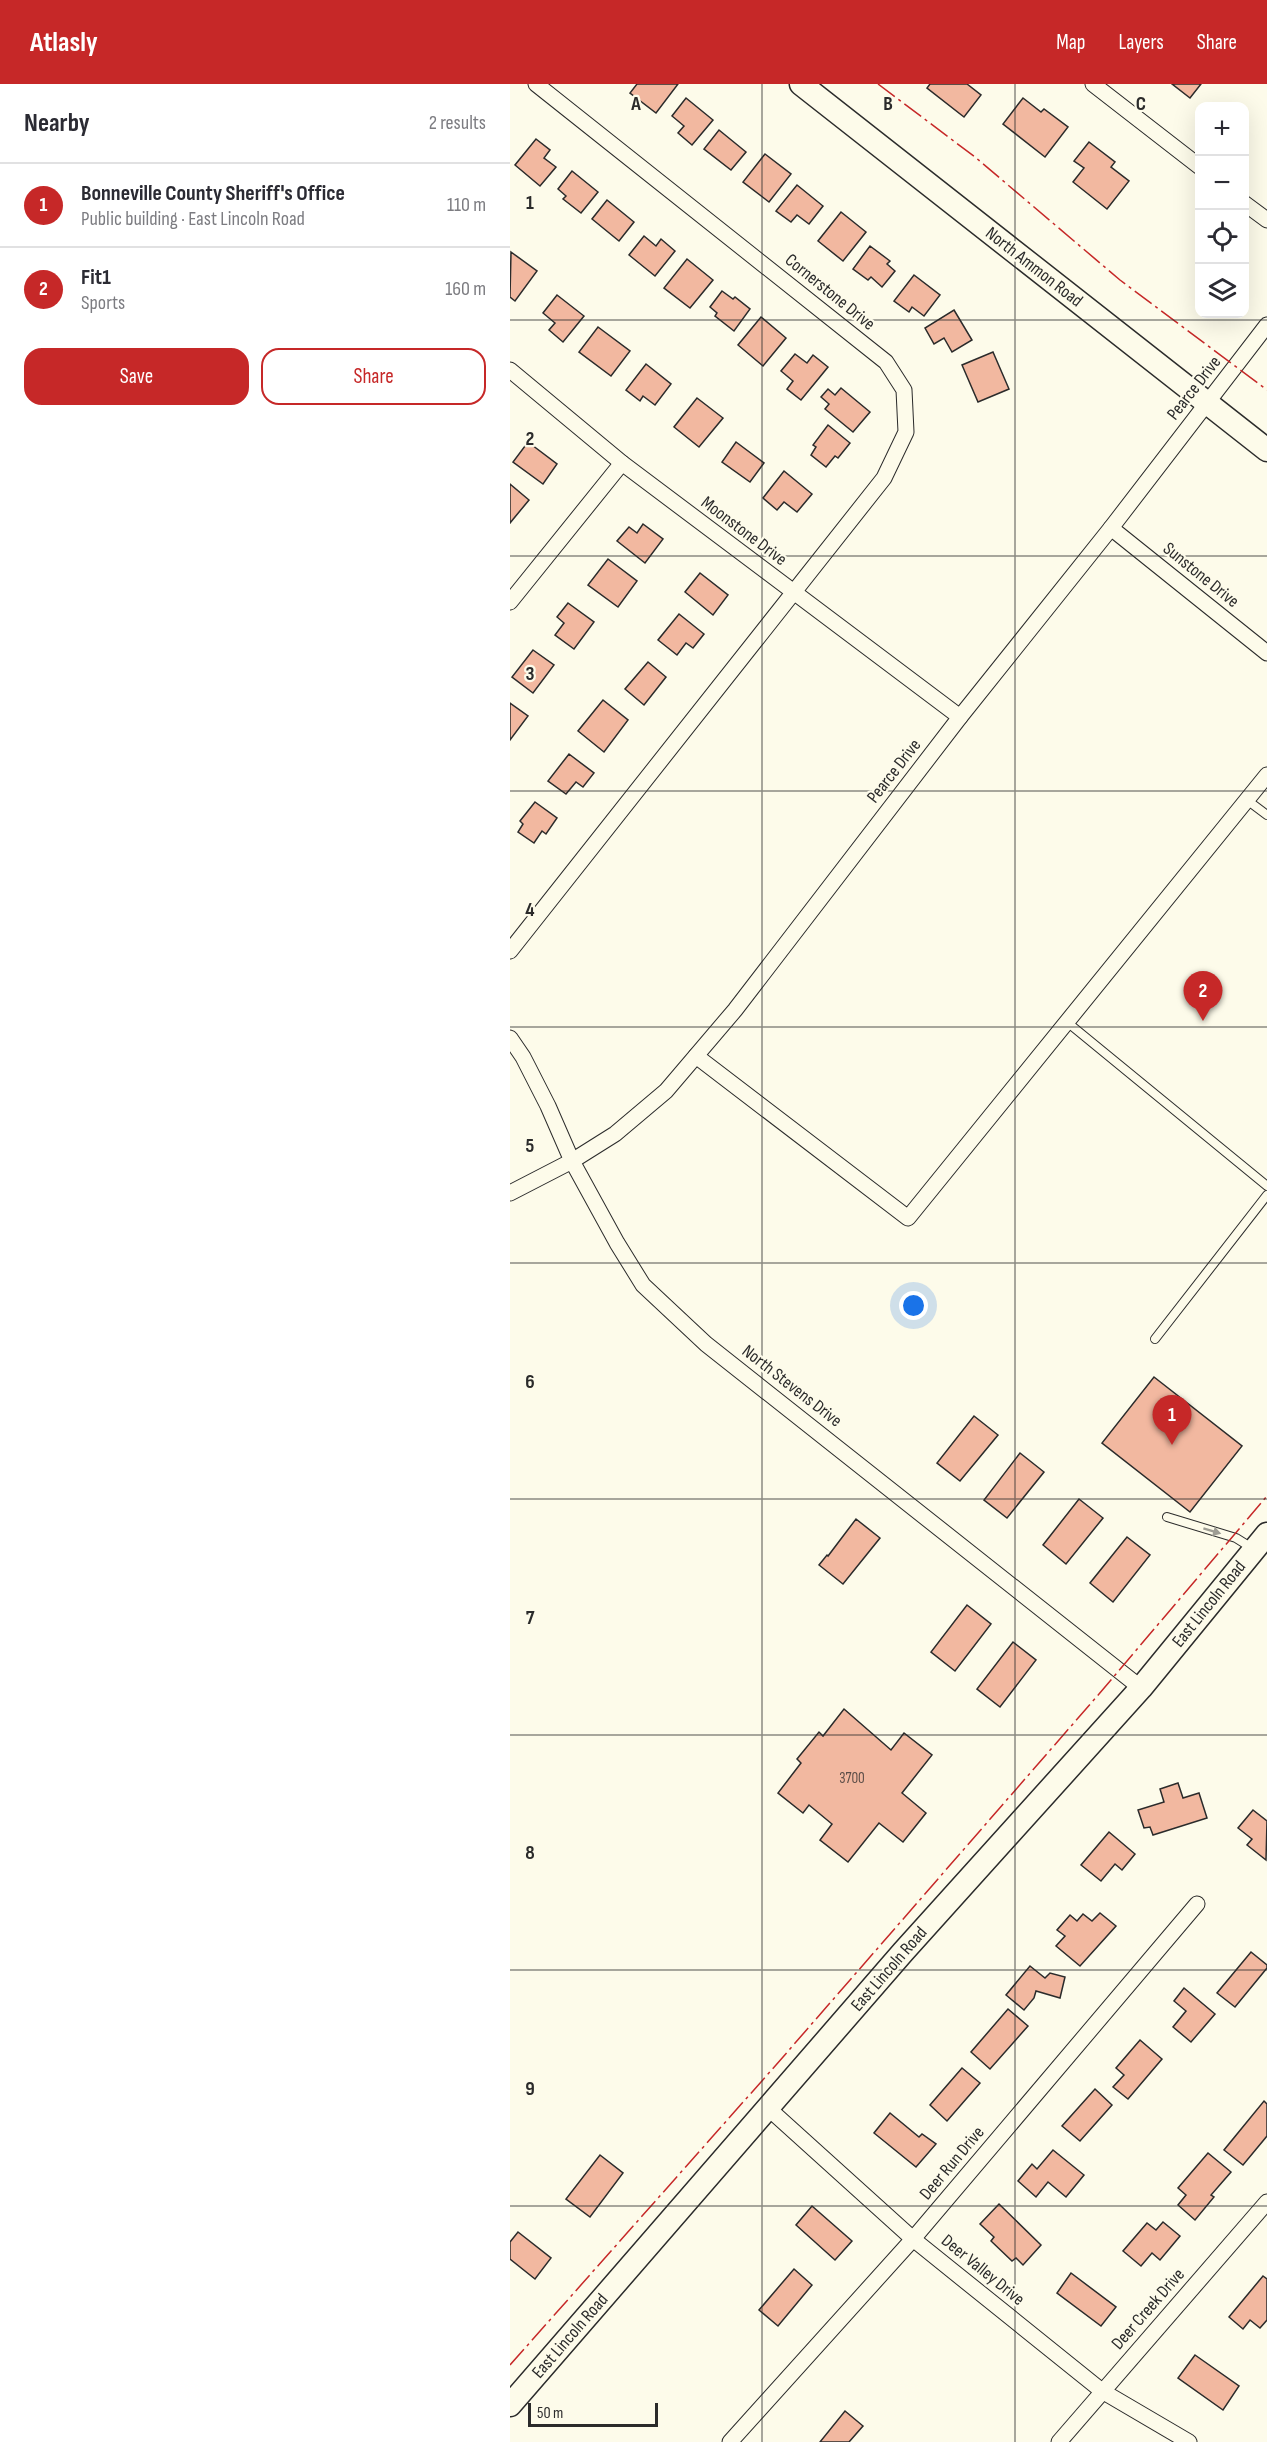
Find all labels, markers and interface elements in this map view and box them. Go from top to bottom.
text: Atlasly [30,26,98,59]
text: Map [1056,30,1085,55]
text: Layers [1118,30,1164,55]
text: Share [1197,30,1237,55]
text: A [630,92,641,116]
text: B [883,92,893,116]
text: C [1136,92,1146,116]
map controls [1195,102,1249,318]
button: + [1195,102,1249,156]
text: Nearby [24,108,90,139]
text: 2 results [429,111,486,135]
button: − [1195,156,1249,210]
text: Bonneville County Sheriff's Office [81,180,345,207]
text: 1 [526,191,534,215]
text: 1 [40,193,47,217]
text: 110 m [447,193,486,217]
text: Public building · East Lincoln Road [81,207,305,231]
button: locate [1195,210,1249,264]
street label: North Ammon Road [981,223,1087,311]
street label: Cornerstone Drive [781,249,879,335]
text: Fit1 [81,264,111,291]
button: layers [1195,264,1249,318]
text: 2 [39,277,48,301]
text: 160 m [445,277,486,301]
text: Sports [81,291,125,315]
button: Save [24,348,249,405]
button: Share [261,348,486,405]
street label: Pearce Drive [1163,352,1225,424]
text: 2 [526,427,534,451]
street label: Moonstone Drive [697,492,791,570]
street label: Sunstone Drive [1159,538,1243,612]
text: 3 [526,662,535,686]
street label: Pearce Drive [863,735,925,807]
text: 4 [525,898,535,922]
pin: 2 [1184,972,1222,1021]
text: 5 [526,1134,535,1158]
your location [899,1291,928,1320]
street label: North Stevens Drive [738,1341,846,1431]
text: 6 [525,1370,535,1394]
pin: 1 [1152,1396,1192,1445]
one-way arrow [1203,1526,1221,1536]
street label: East Lincoln Road [1168,1557,1250,1651]
text: 7 [526,1606,535,1630]
house number: 3700 [839,1769,865,1788]
text: 8 [525,1841,535,1865]
street label: East Lincoln Road [847,1922,931,2016]
text: 9 [525,2077,535,2101]
street label: Deer Run Drive [915,2122,989,2204]
street label: Deer Valley Drive [937,2230,1029,2310]
street label: Deer Creek Drive [1107,2264,1189,2354]
street label: East Lincoln Road [528,2289,612,2383]
scale bar [528,2400,658,2428]
text: 50 m [537,2404,563,2423]

